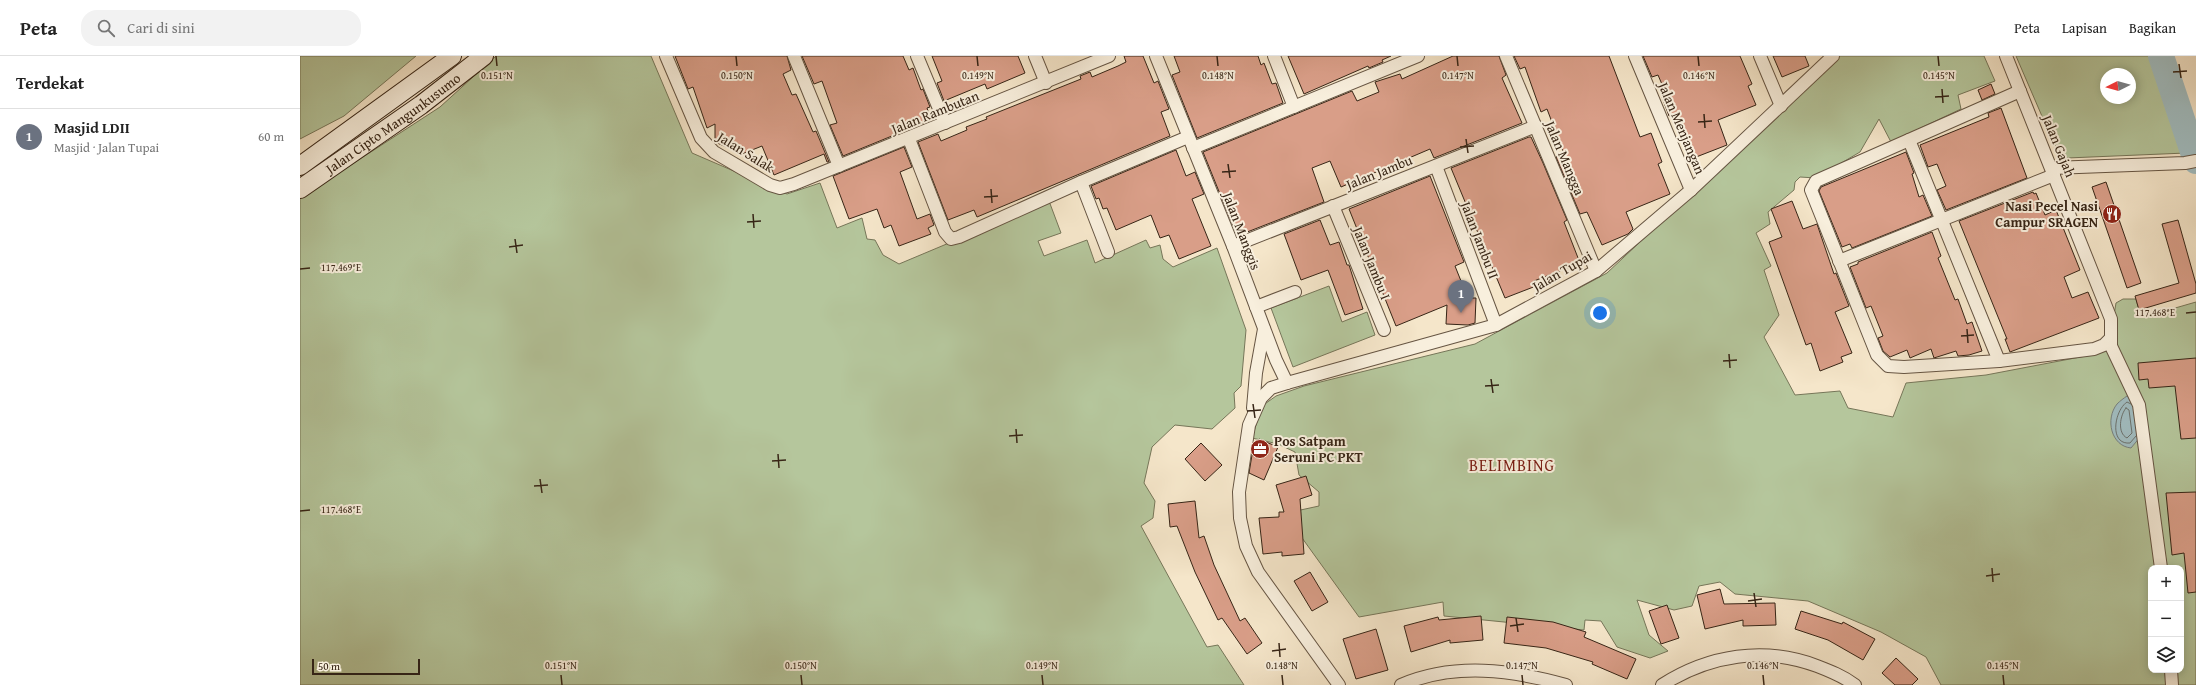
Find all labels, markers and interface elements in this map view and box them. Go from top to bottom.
search box [81,10,361,46]
text: Peta [20,14,57,42]
icon: search [95,17,117,39]
text: Cari di sini [127,17,195,38]
text: Peta [2014,18,2040,38]
text: Lapisan [2062,18,2107,38]
text: Bagikan [2129,18,2176,38]
street label: Jalan Cipto Mangunkusumo [320,68,465,179]
text: 0.151°N [481,68,513,83]
text: 0.150°N [721,68,753,83]
text: 0.149°N [962,68,994,83]
text: 0.148°N [1202,68,1234,83]
text: 0.147°N [1442,68,1474,83]
text: 0.146°N [1683,68,1715,83]
text: 0.145°N [1923,68,1955,83]
north arrow [2100,68,2136,104]
text: Terdekat [16,70,84,95]
street label: Jalan Menjangan [1653,77,1710,177]
street label: Jalan Rambutan [886,85,982,139]
street label: Jalan Gajah [2037,110,2081,180]
street label: Jalan Mangga [1540,116,1590,199]
text: Masjid LDII [54,117,130,138]
street label: Jalan Salak [712,126,779,178]
text: 1 [26,127,32,146]
text: 60 m [258,127,284,146]
text: Masjid · Jalan Tupai [54,138,159,157]
street label: Jalan Jambu [1341,149,1415,195]
street label: Jalan Manggis [1217,187,1266,273]
place label: Nasi Pecel Nasi Campur SRAGEN [1995,196,2099,232]
street label: Jalan Jambu II [1455,197,1504,282]
restaurant icon: Nasi Pecel Nasi Campur SRAGEN [2101,203,2123,225]
street label: Jalan Jambu I [1348,222,1396,303]
street label: Jalan Tupai [1527,246,1596,297]
text: 117.469°E [321,260,361,275]
pin: 1 [1448,280,1474,313]
your location [1590,303,1610,323]
text: 117.468°E [2135,305,2175,320]
place label: Pos Satpam Seruni PC PKT [1274,431,1364,467]
office icon: Pos Satpam Seruni PC PKT [1249,438,1271,460]
district label: BELIMBING [1469,453,1555,477]
text: 117.468°E [321,502,361,517]
map controls [2148,565,2184,673]
button: + [2148,565,2184,601]
button: − [2148,601,2184,637]
button: layers [2148,637,2184,673]
scale bar [312,657,420,676]
text: 50 m [318,658,340,674]
text: 0.151°N [545,658,577,673]
text: 0.150°N [785,658,817,673]
text: 0.149°N [1026,658,1058,673]
text: 0.148°N [1266,658,1298,673]
text: 0.147°N [1506,658,1538,673]
text: 0.146°N [1747,658,1779,673]
text: 0.145°N [1987,658,2019,673]

